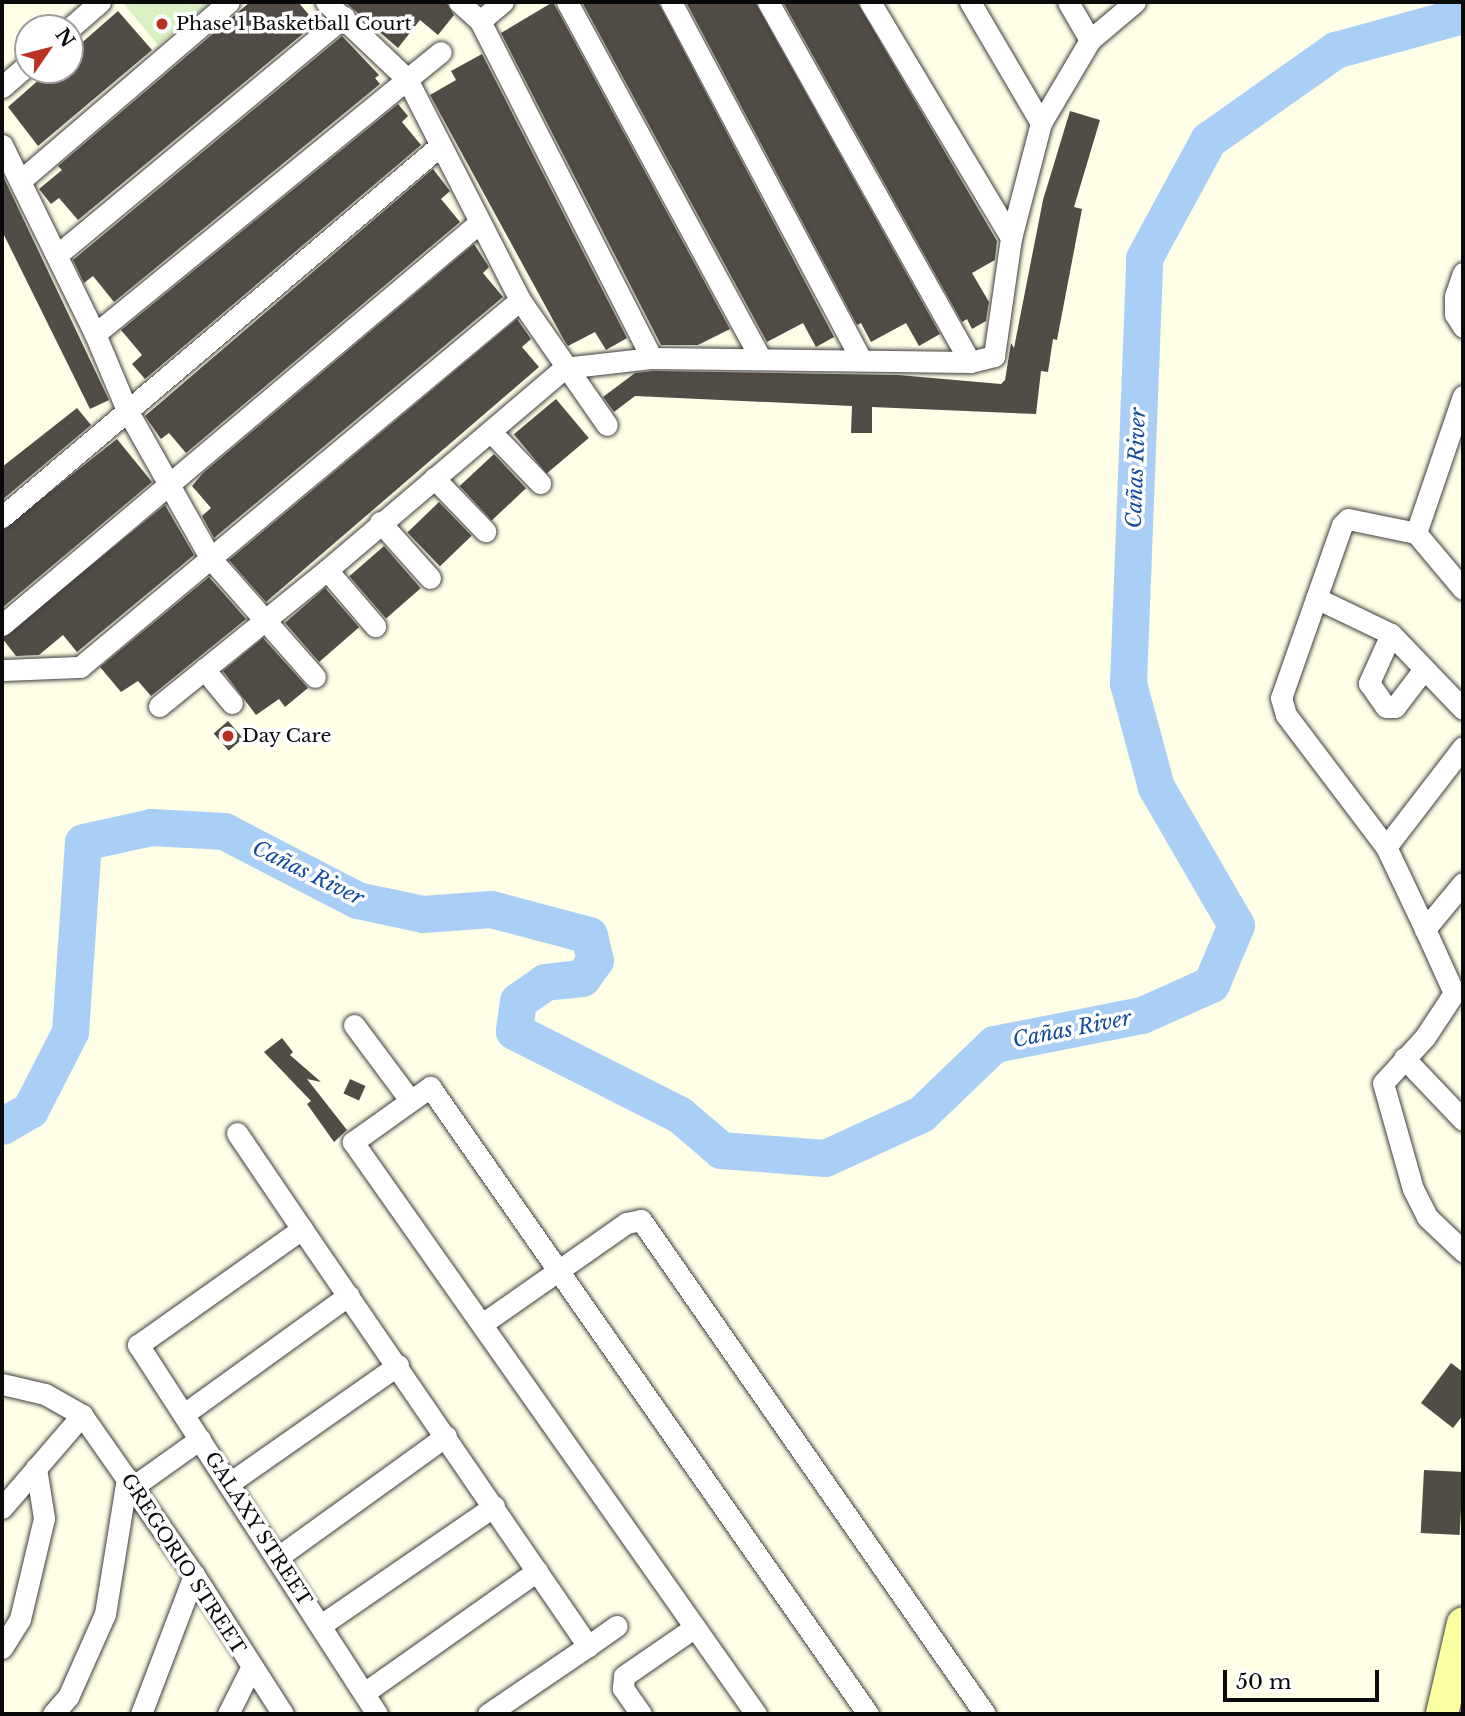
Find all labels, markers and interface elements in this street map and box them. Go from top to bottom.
place label: Phase 1 Basketball Court [176,13,412,35]
north arrow [14,14,84,84]
marker: Phase 1 Basketball Court [154,16,170,32]
text: N [50,24,80,52]
water label: Cañas River [1121,407,1151,529]
place label: Day Care [242,725,332,747]
marker: Day Care [220,728,236,744]
water label: Cañas River [248,835,368,911]
water label: Cañas River [1010,1005,1134,1053]
street label: GALAXY STREET [200,1447,316,1611]
street label: GREGORIO STREET [116,1469,250,1659]
scale bar [1227,1656,1383,1700]
text: 50 m [1236,1669,1291,1695]

